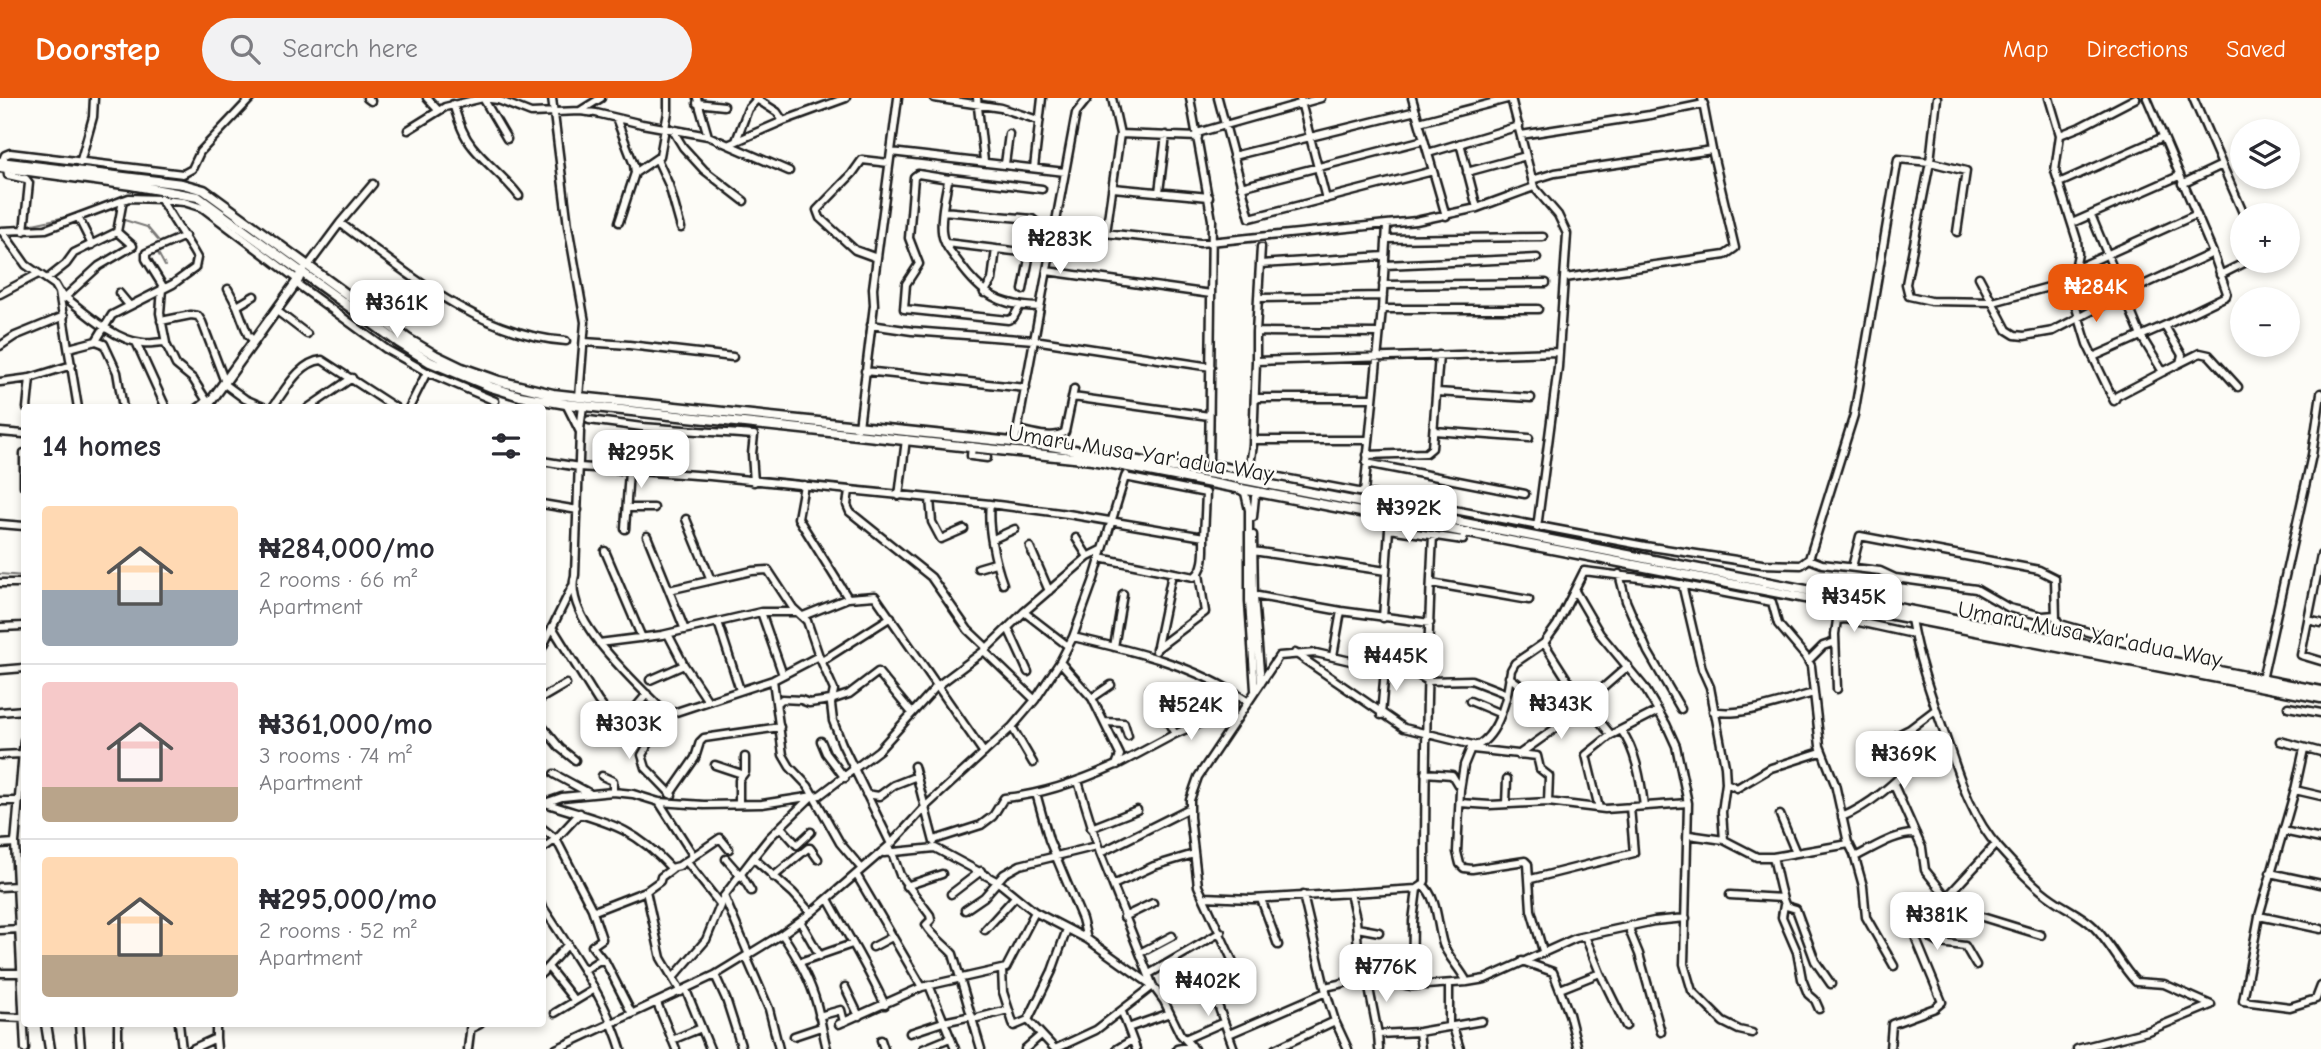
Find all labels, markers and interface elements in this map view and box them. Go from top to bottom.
search box [202,18,692,81]
text: Doorstep [35,30,160,68]
icon: search [226,30,264,68]
text: Search here [282,34,418,64]
text: Map [2003,35,2049,63]
text: Directions [2087,35,2188,63]
text: Saved [2226,35,2286,63]
map controls [2230,119,2300,357]
button: layers [2230,119,2300,189]
button: + [2230,203,2300,273]
pin: ₦283K [1011,216,1109,276]
text: ₦283K [1028,225,1092,252]
pin: ₦284K [2047,264,2145,324]
text: ₦284K [2064,273,2128,300]
pin: ₦361K [348,280,446,340]
button: − [2230,287,2300,357]
text: ₦361K [366,289,428,316]
street label: Umaru Musa Yar'adua Way [1006,419,1277,488]
icon: filters [487,427,525,465]
text: 14 homes [42,429,161,464]
pin: ₦295K [592,430,690,490]
text: ₦295K [608,439,674,466]
pin: ₦392K [1360,486,1458,545]
text: ₦392K [1377,494,1441,521]
text: ₦284,000/mo [259,531,435,566]
icon: home [98,534,182,618]
text: 2 rooms · 66 m² [259,566,417,593]
pin: ₦345K [1805,574,1903,634]
text: ₦345K [1822,583,1886,610]
text: Apartment [259,593,362,620]
street label: Umaru Musa Yar'adua Way [1955,596,2225,674]
pin: ₦445K [1347,634,1445,693]
text: ₦445K [1364,642,1428,669]
pin: ₦524K [1142,682,1240,742]
pin: ₦343K [1512,682,1610,741]
text: ₦343K [1529,690,1593,717]
text: ₦524K [1159,691,1223,718]
pin: ₦303K [580,702,678,761]
text: ₦361,000/mo [259,707,433,742]
icon: home [98,710,182,794]
text: ₦303K [596,710,662,737]
pin: ₦369K [1855,732,1953,791]
text: ₦369K [1872,740,1936,767]
text: 3 rooms · 74 m² [259,742,412,769]
text: Apartment [259,769,362,796]
text: ₦295,000/mo [259,882,437,917]
icon: home [98,885,182,969]
pin: ₦381K [1888,892,1986,952]
text: ₦381K [1906,901,1968,928]
text: 2 rooms · 52 m² [259,917,417,944]
text: Apartment [259,944,362,971]
pin: ₦776K [1337,944,1435,1004]
text: ₦776K [1355,953,1417,980]
pin: ₦402K [1159,958,1257,1018]
text: ₦402K [1176,967,1240,994]

